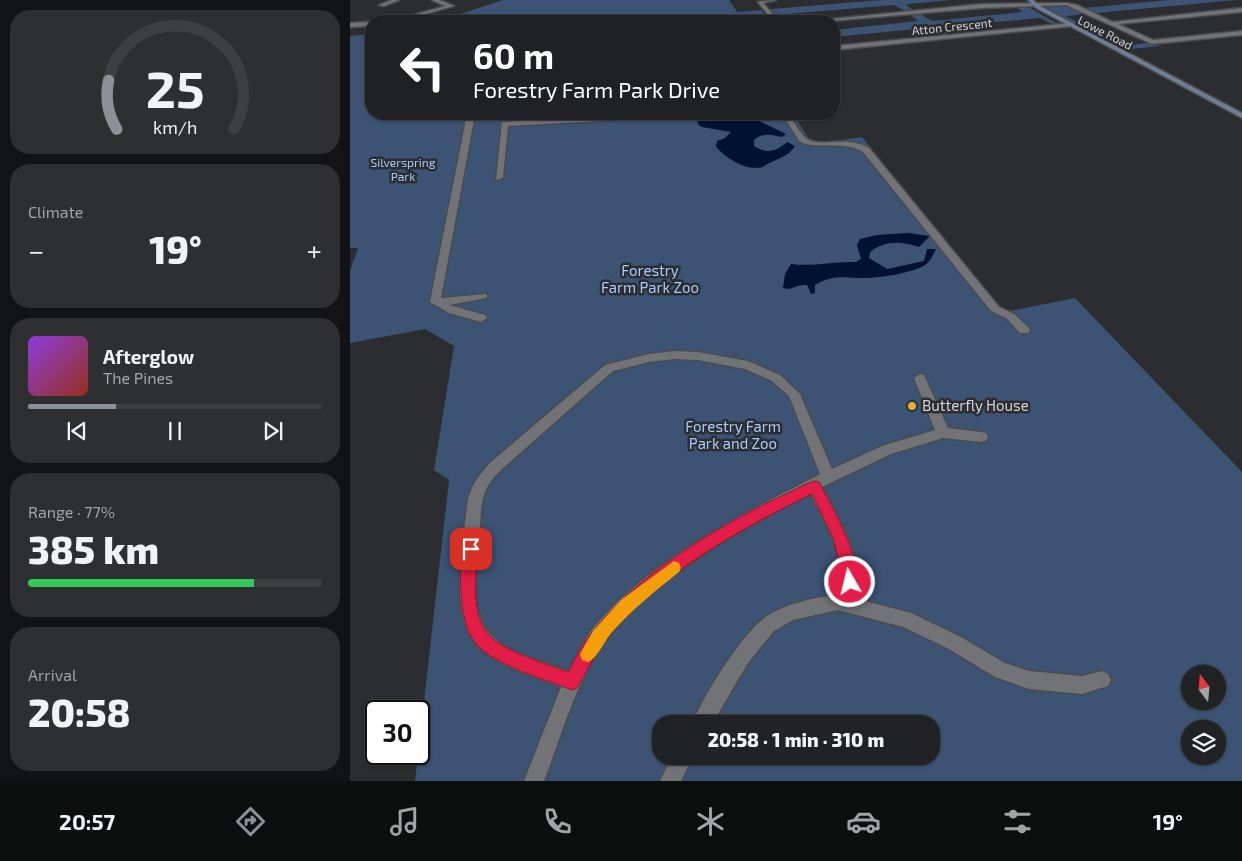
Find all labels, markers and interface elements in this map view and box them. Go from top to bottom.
street label: Lowe Road [1076,12,1135,52]
street label: Atton Crescent [911,15,993,37]
text: 60 m [473,34,554,76]
icon: left [390,35,455,100]
text: 25 [146,56,204,118]
text: Forestry Farm Park Drive [473,76,720,102]
text: km/h [153,116,197,138]
park label: Silverspring Park [370,155,436,183]
text: Climate [28,202,83,221]
text: 19° [149,226,202,272]
text: − [28,233,44,267]
text: + [307,233,322,267]
park label: Forestry Farm Park Zoo [601,261,699,296]
text: Afterglow [103,345,194,368]
text: The Pines [103,368,173,387]
place label: Butterfly House [922,396,1029,414]
marker: Butterfly House [906,400,918,412]
icon: previous [63,417,91,445]
icon: pause [161,417,189,445]
icon: next [259,417,287,445]
park label: Forestry Farm Park and Zoo [685,417,781,452]
text: Range · 77% [28,502,115,521]
text: 385 km [28,526,159,572]
pin [450,528,492,570]
icon: arrive [457,535,485,563]
position arrow [823,555,875,607]
text: Arrival [28,665,77,684]
north arrow [1181,665,1226,710]
map controls [1181,665,1226,765]
text: 20:58 [28,689,131,735]
speed limit sign: 30 [365,700,430,765]
button: layers [1181,720,1226,765]
text: 20:58 · 1 min · 310 m [708,728,884,751]
icon: directions [233,804,268,839]
icon: music [387,804,422,839]
icon: phone [540,804,575,839]
icon: climate [693,804,728,839]
icon: car [846,804,881,839]
icon: filters [1000,804,1035,839]
text: 20:57 [59,808,115,834]
text: 19° [1153,808,1183,834]

